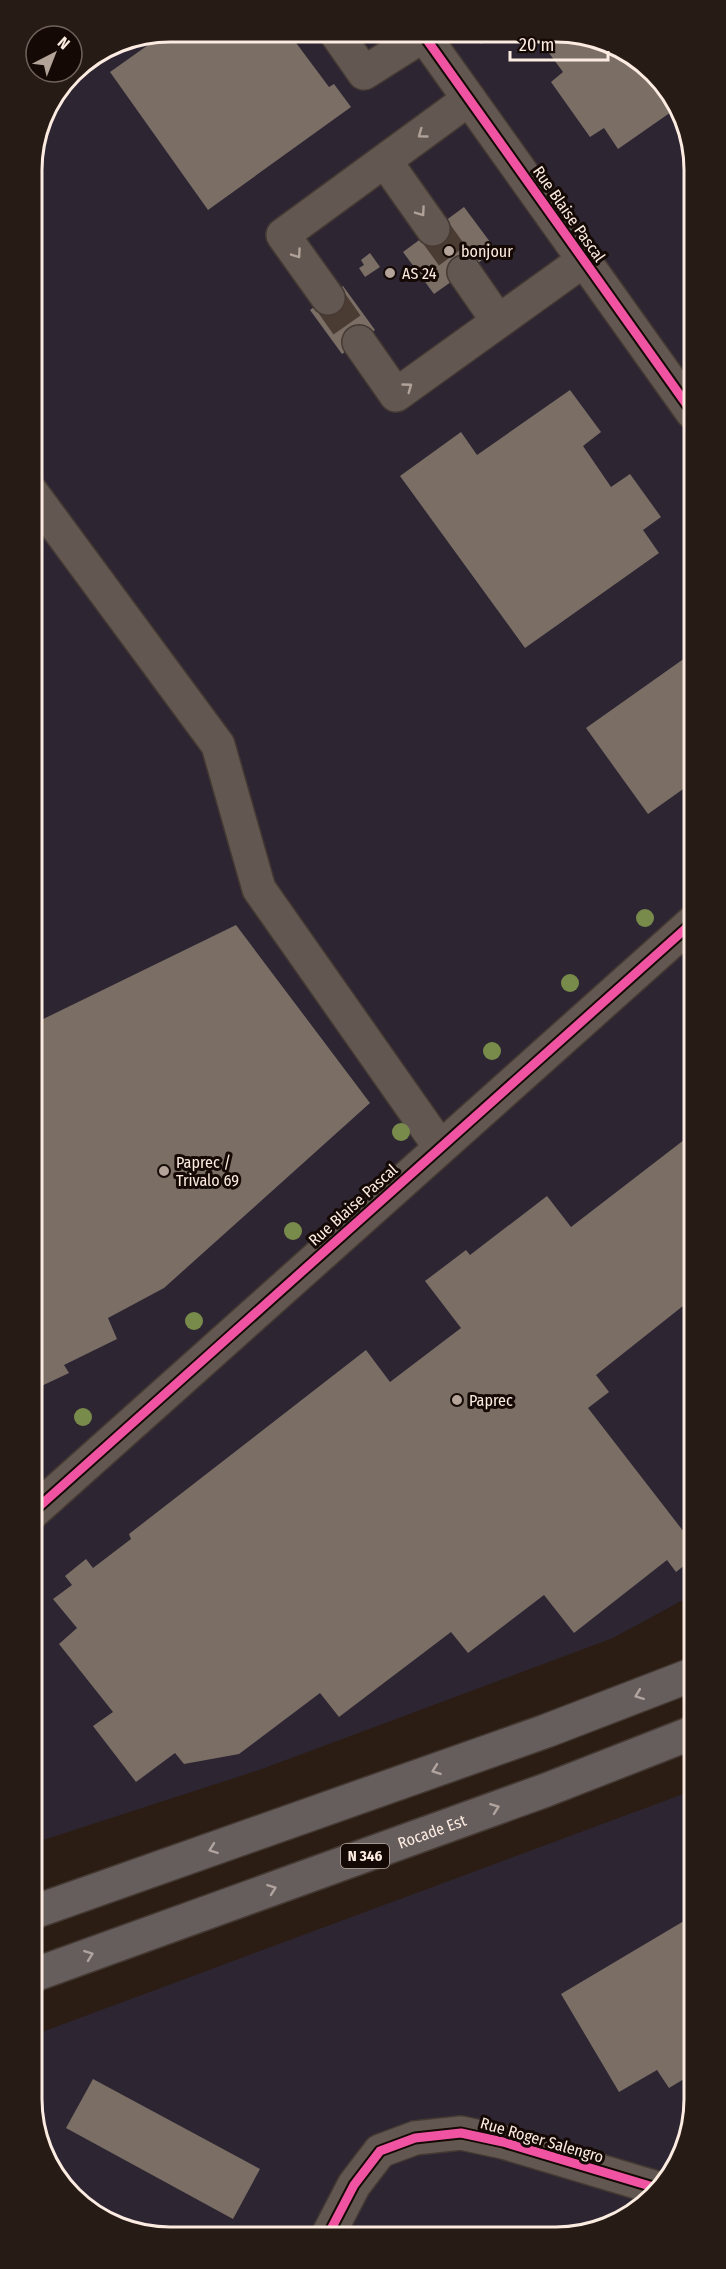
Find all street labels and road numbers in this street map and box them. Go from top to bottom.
street label: Rue Blaise Pascal [529,162,609,266]
street label: Rue Blaise Pascal [305,1160,401,1250]
street label: Rocade Est [395,1810,469,1852]
road number: N 346 [341,1844,389,1868]
street label: Rue Roger Salengro [478,2113,606,2167]

